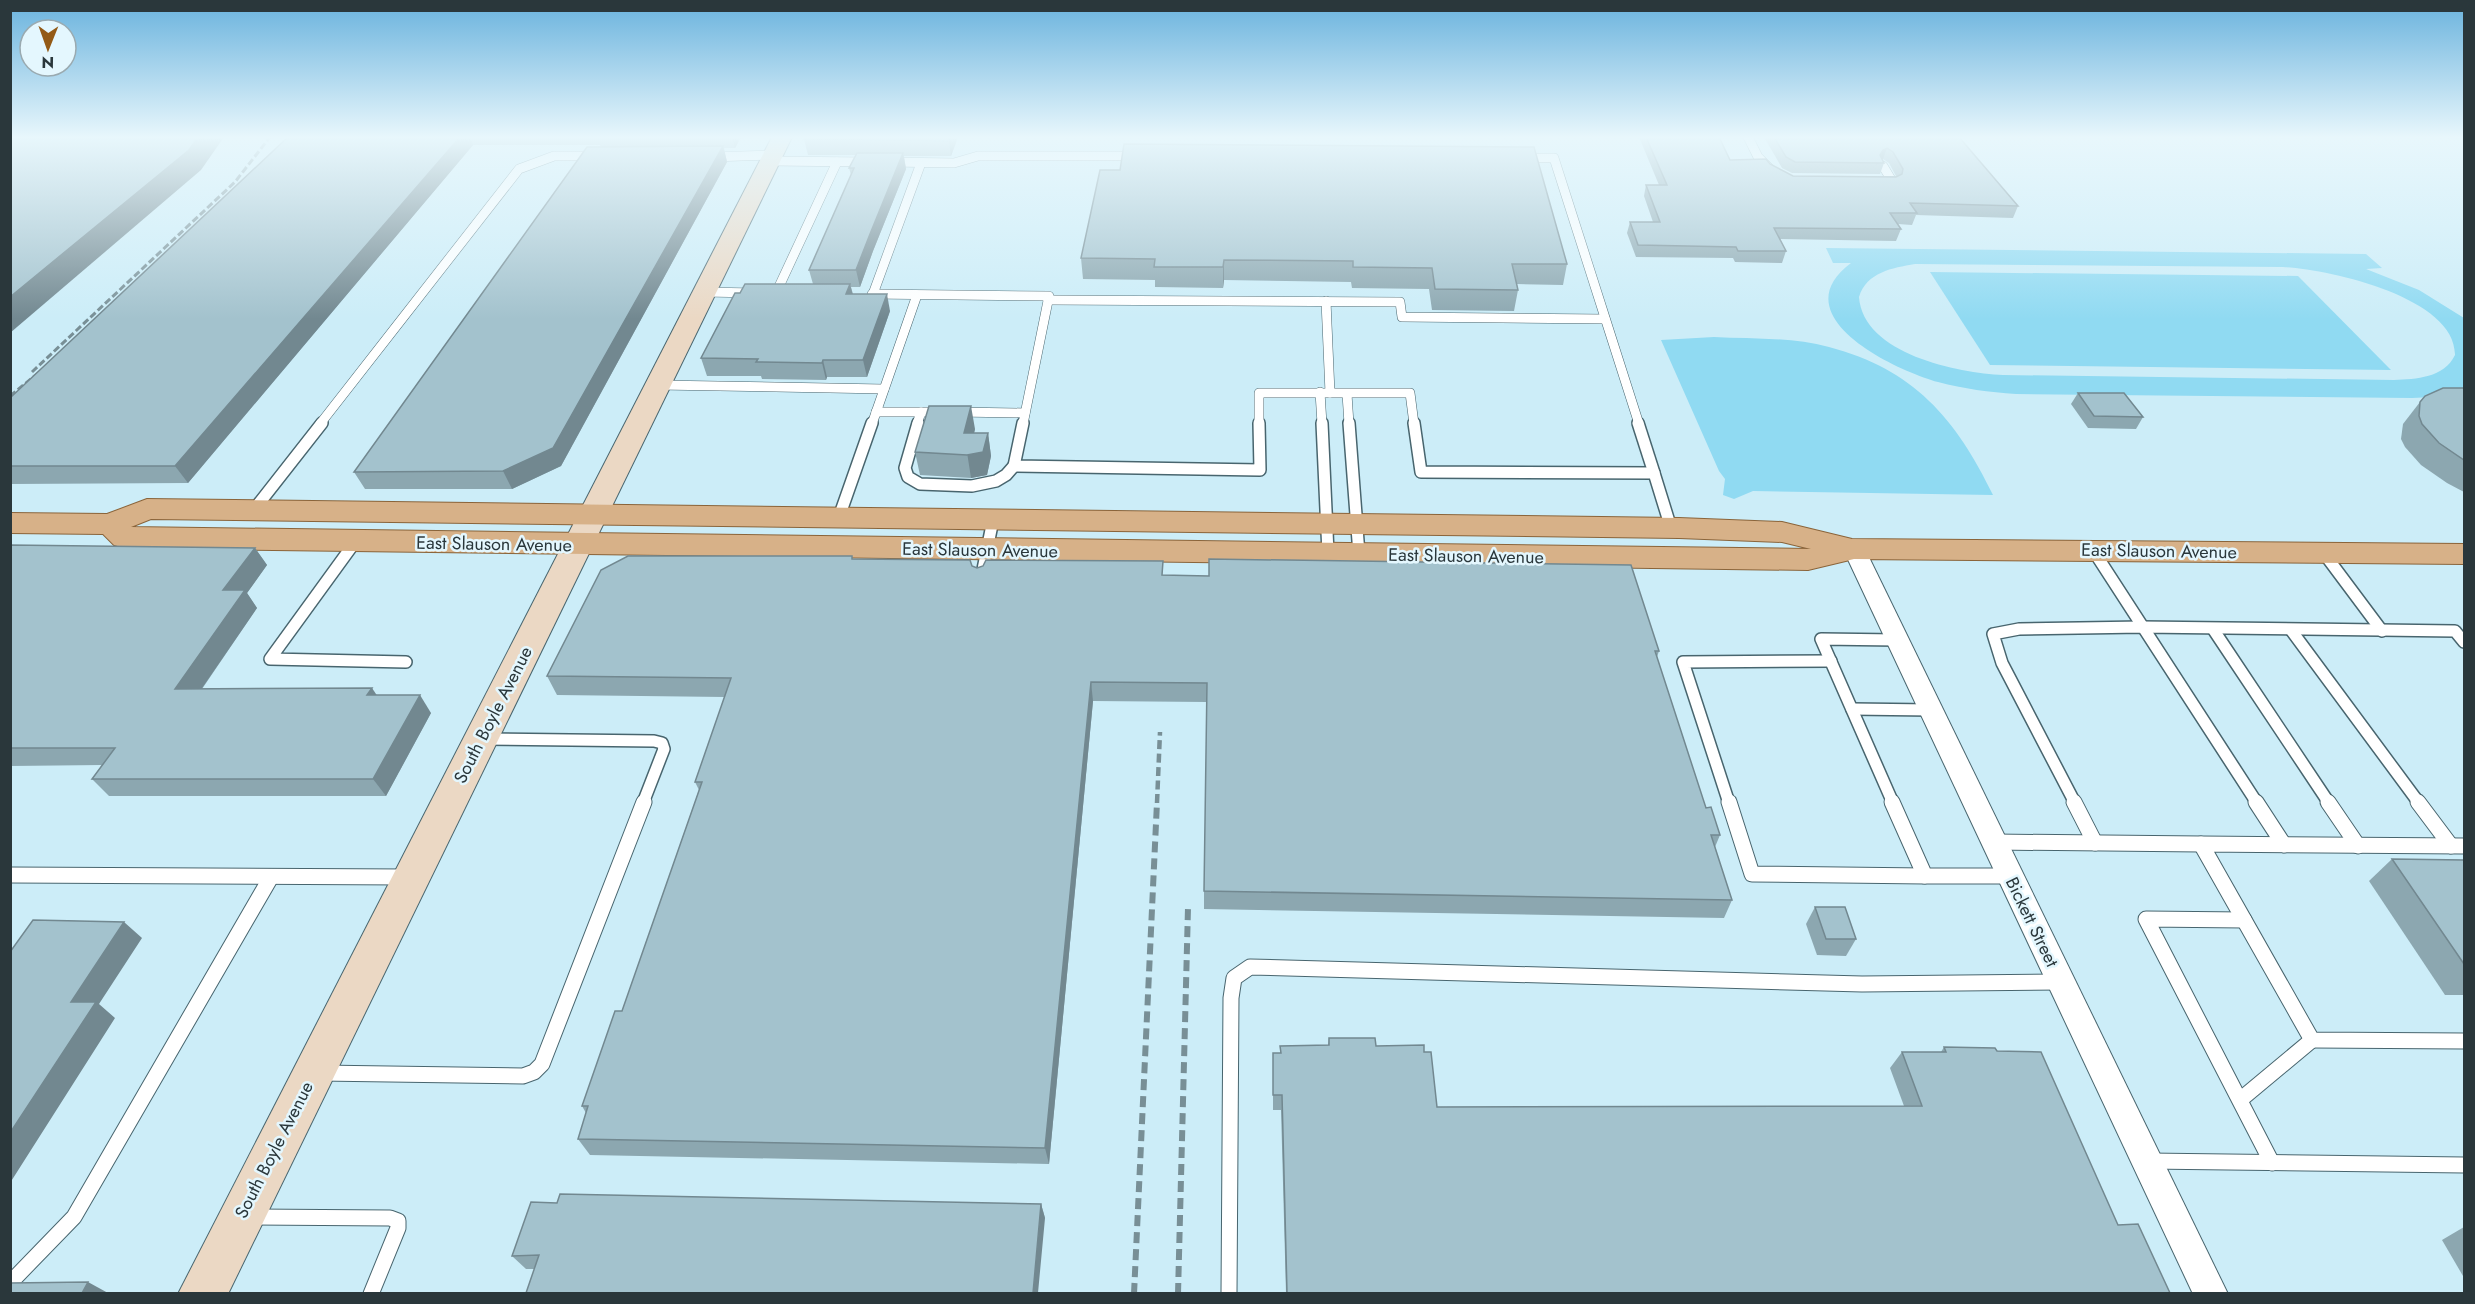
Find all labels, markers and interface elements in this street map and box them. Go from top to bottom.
north arrow [18,18,78,78]
text: N [41,51,54,74]
street label: East Slauson Avenue [416,530,572,558]
street label: East Slauson Avenue [902,536,1058,564]
street label: East Slauson Avenue [2081,537,2237,565]
street label: East Slauson Avenue [1388,542,1544,570]
street label: South Boyle Avenue [447,642,539,788]
street label: Bickett Street [1999,873,2065,972]
street label: South Boyle Avenue [228,1077,320,1223]

